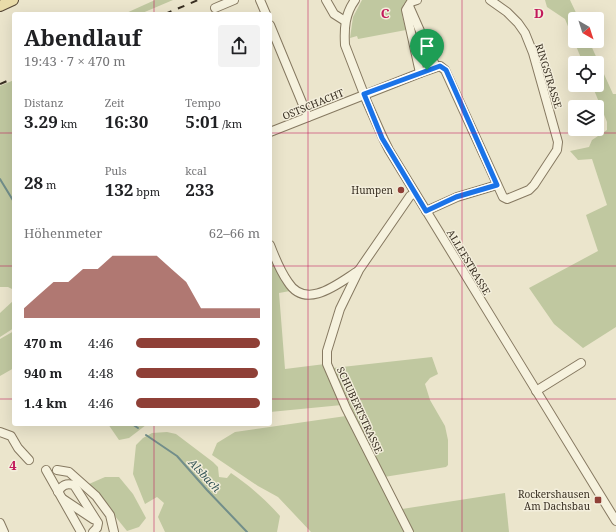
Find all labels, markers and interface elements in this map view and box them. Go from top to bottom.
text: C [381,4,390,22]
text: D [534,4,544,22]
north arrow [568,12,604,48]
map controls [568,12,604,136]
text: Abendlauf [24,22,141,52]
button: share [218,25,260,67]
pin [410,29,444,70]
icon: arrive [416,35,438,57]
street label: RINGSTRASSE [532,42,566,110]
text: 19:43 · 7 × 470 m [24,52,126,70]
button: locate [568,56,604,92]
street label: OSTSCHACHT [280,85,346,123]
text: Distanz [24,95,63,110]
text: Zeit [105,95,124,110]
text: Tempo [185,95,221,110]
button: layers [568,100,604,136]
text: 3.29 [24,110,58,133]
text: 16:30 [105,110,148,133]
text: 5:01 [185,110,219,133]
text: km [58,116,78,131]
text: /km [219,116,242,131]
text: Puls [105,163,127,178]
text: kcal [185,163,207,178]
text: 28 [24,171,43,194]
text: m [43,177,56,192]
text: 132 [105,178,133,201]
text: 233 [185,178,214,201]
place label: Humpen [351,183,394,197]
text: bpm [133,184,160,199]
marker: Humpen [396,185,406,195]
text: Höhenmeter [24,224,102,242]
text: 62–66 m [209,224,260,242]
street label: ALLEESTRASSE [444,227,494,297]
text: 470 m [24,334,62,352]
text: 4:46 [88,334,114,352]
text: 940 m [24,364,62,382]
text: 4:48 [88,364,114,382]
street label: SCHUBERTSTRASSE [334,364,386,456]
text: 1.4 km [24,394,67,412]
text: 4:46 [88,394,114,412]
water label: Alsbach [185,454,225,495]
text: 4 [9,456,17,474]
place label: Rockershausen Am Dachsbau [518,487,591,513]
marker: Rockershausen Am Dachsbau [593,495,603,505]

